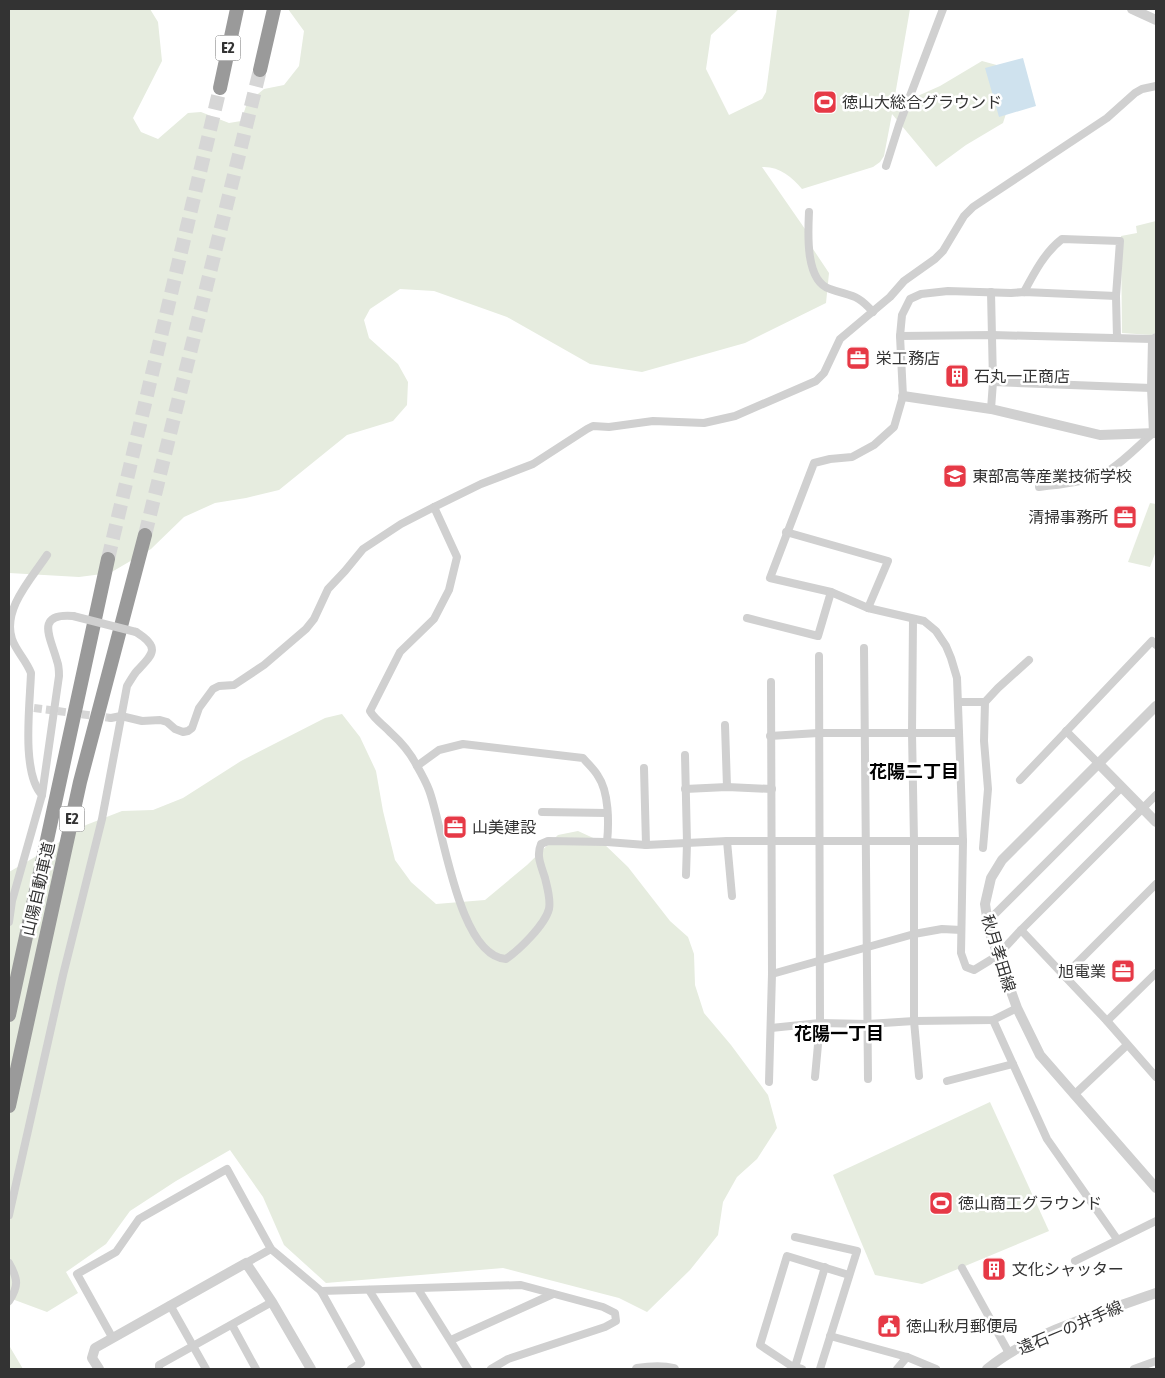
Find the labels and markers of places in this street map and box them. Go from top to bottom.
sports icon: 徳山大総合グラウンド [812,89,838,115]
place label: 徳山大総合グラウンド [842,93,1002,111]
office icon: 栄工務店 [845,345,871,371]
place label: 栄工務店 [876,349,940,367]
building icon: 石丸一正商店 [944,363,970,389]
place label: 石丸一正商店 [974,367,1070,385]
school or university icon: 東部高等産業技術学校 [942,463,968,489]
place label: 東部高等産業技術学校 [972,467,1132,485]
office icon: 清掃事務所 [1112,504,1138,530]
place label: 清掃事務所 [1028,508,1108,526]
office icon: 山美建設 [442,814,468,840]
place label: 山美建設 [472,818,536,836]
office icon: 旭電業 [1110,958,1136,984]
place label: 旭電業 [1058,962,1106,980]
sports icon: 徳山商工グラウンド [928,1190,954,1216]
place label: 徳山商工グラウンド [958,1194,1102,1212]
building icon: 文化シャッター [981,1256,1007,1282]
place label: 文化シャッター [1012,1260,1124,1278]
public building icon: 徳山秋月郵便局 [876,1313,902,1339]
place label: 徳山秋月郵便局 [906,1317,1018,1335]

